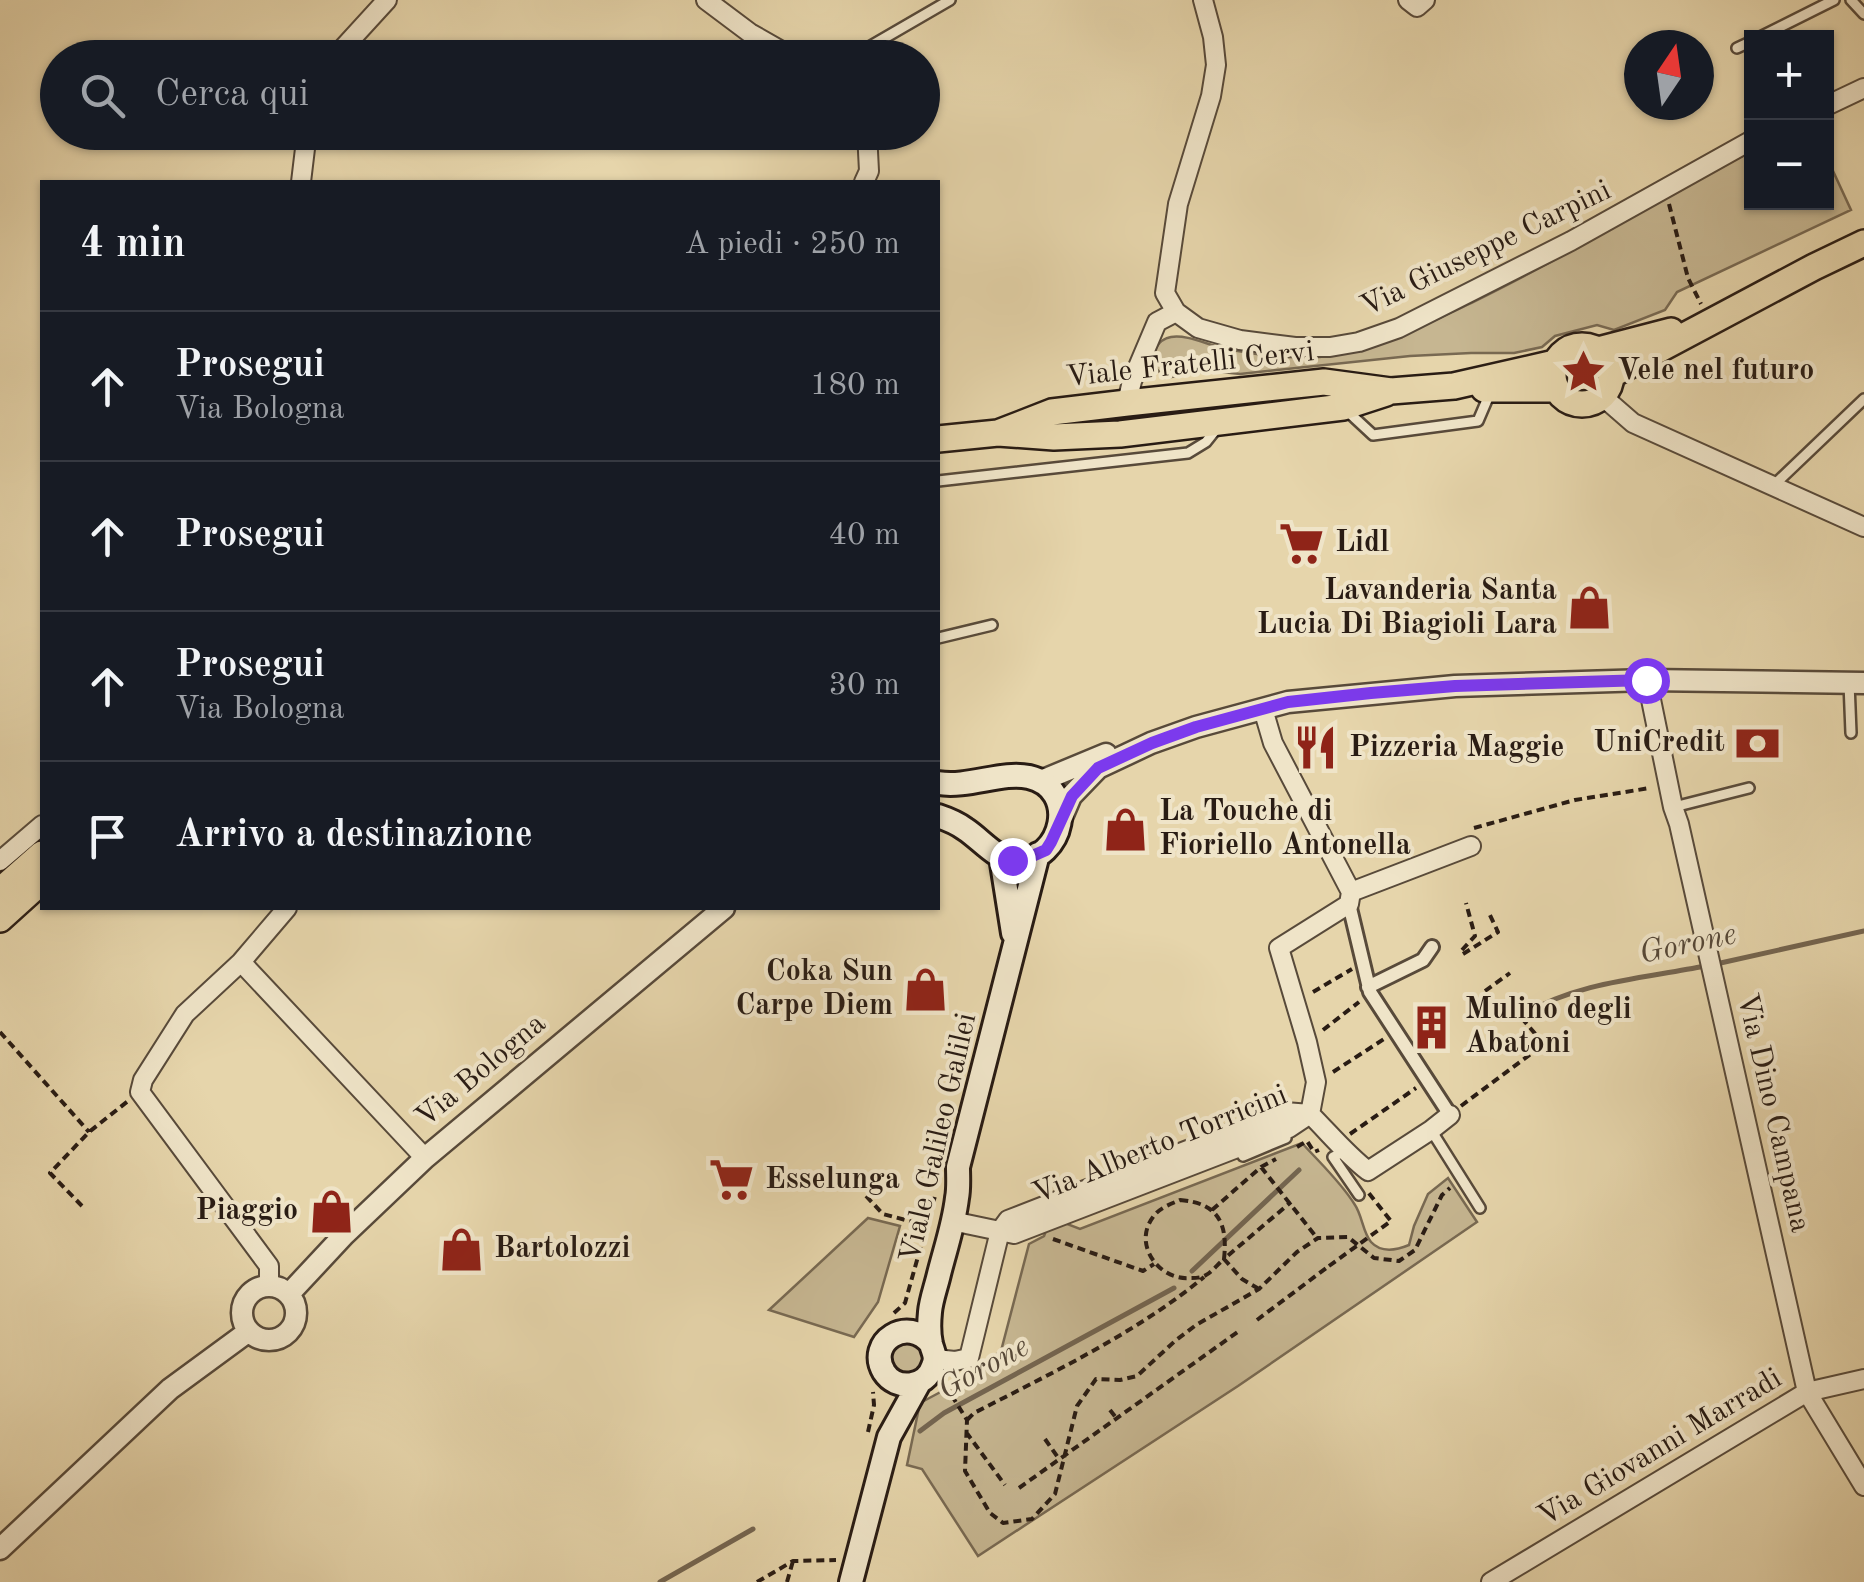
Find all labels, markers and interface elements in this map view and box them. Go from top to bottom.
north arrow [1624,30,1714,120]
map controls [1744,30,1834,210]
button: + [1744,30,1834,120]
search box [40,40,940,150]
icon: search [75,68,130,123]
text: Cerca qui [155,76,309,114]
button: − [1744,120,1834,210]
street label: Via Giuseppe Carpini [1356,175,1616,323]
text: 4 min [80,224,186,266]
text: A piedi · 250 m [684,229,900,261]
street label: Viale Fratelli Cervi [1064,337,1316,393]
text: Prosegui [175,347,325,385]
place icon: Vele nel futuro [1560,347,1608,395]
place label: Vele nel futuro [1617,356,1814,386]
icon: ahead [80,359,135,414]
text: 180 m [810,370,900,402]
text: Via Bologna [175,394,345,426]
icon: ahead [80,509,135,564]
text: Prosegui [175,517,325,555]
supermarket icon: Lidl [1278,519,1326,567]
text: 40 m [829,520,900,552]
place label: Lidl [1335,528,1389,558]
place label: Lavanderia Santa Lucia Di Biagioli Lara [1257,576,1557,640]
shop icon: Lavanderia Santa Lucia Di Biagioli Lara [1566,584,1614,632]
text: Prosegui [175,647,325,685]
route start [1624,658,1670,704]
icon: ahead [80,659,135,714]
text: 30 m [829,670,900,702]
text: Via Bologna [175,694,345,726]
bank icon: UniCredit [1734,719,1782,767]
restaurant icon: Pizzeria Maggie [1292,724,1340,772]
place label: UniCredit [1593,728,1725,758]
place label: Pizzeria Maggie [1349,733,1564,763]
place label: La Touche di Fioriello Antonella [1159,797,1411,861]
shop icon: La Touche di Fioriello Antonella [1102,805,1150,853]
icon: arrive [80,809,135,864]
text: Arrivo a destinazione [175,817,533,855]
route end [990,838,1036,884]
water label: Gorone [1637,919,1739,971]
place label: Coka Sun Carpe Diem [735,957,893,1021]
shop icon: Coka Sun Carpe Diem [902,965,950,1013]
street label: Via Dino Campana [1731,991,1815,1236]
place label: Mulino degli Abatoni [1465,995,1632,1059]
building icon: Mulino degli Abatoni [1408,1003,1456,1051]
street label: Via Bologna [410,1008,552,1134]
street label: Viale Galileo Galilei [896,1010,982,1266]
street label: Via Alberto Torricini [1028,1080,1292,1210]
supermarket icon: Esselunga [708,1156,756,1204]
place label: Esselunga [765,1165,900,1195]
shop icon: Piaggio [307,1187,355,1235]
place label: Piaggio [196,1196,298,1226]
shop icon: Bartolozzi [437,1225,485,1273]
place label: Bartolozzi [494,1234,630,1264]
water label: Gorone [933,1331,1035,1407]
street label: Via Giovanni Marradi [1533,1363,1787,1533]

